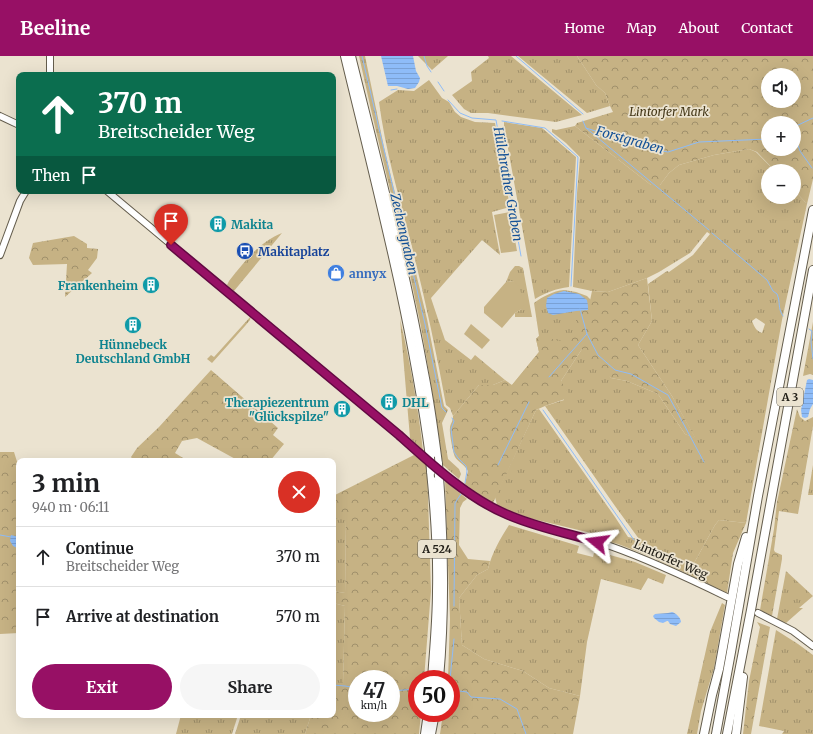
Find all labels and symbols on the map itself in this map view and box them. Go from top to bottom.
park label: Lintorfer Mark [629,104,709,119]
water label: Forstgraben [593,122,666,158]
water label: Hülchrather Graben [489,124,526,243]
water label: Zechengraben [386,190,422,277]
pin [154,204,188,245]
building icon: Makita [208,214,228,234]
place label: Makita [231,217,274,232]
bus stop icon: Makitaplatz [235,241,255,261]
place label: Makitaplatz [258,244,330,259]
shop icon: annyx [326,263,346,283]
place label: annyx [349,266,387,281]
building icon: Frankenheim [141,275,161,295]
place label: Frankenheim [58,278,138,293]
building icon: Hünnebeck Deutschland GmbH [123,315,143,335]
place label: Hünnebeck Deutschland GmbH [75,337,191,366]
road number: A 3 [777,388,803,406]
building icon: DHL [379,392,399,412]
place label: Therapiezentrum "Glückspilze" [225,395,329,424]
place label: DHL [402,395,429,410]
building icon: Therapiezentrum "Glückspilze" [332,399,352,419]
position arrow [576,521,618,563]
street label: Lintorfer Weg [632,536,711,582]
road number: A 524 [418,540,456,558]
speed limit sign: 50 [408,670,460,722]

